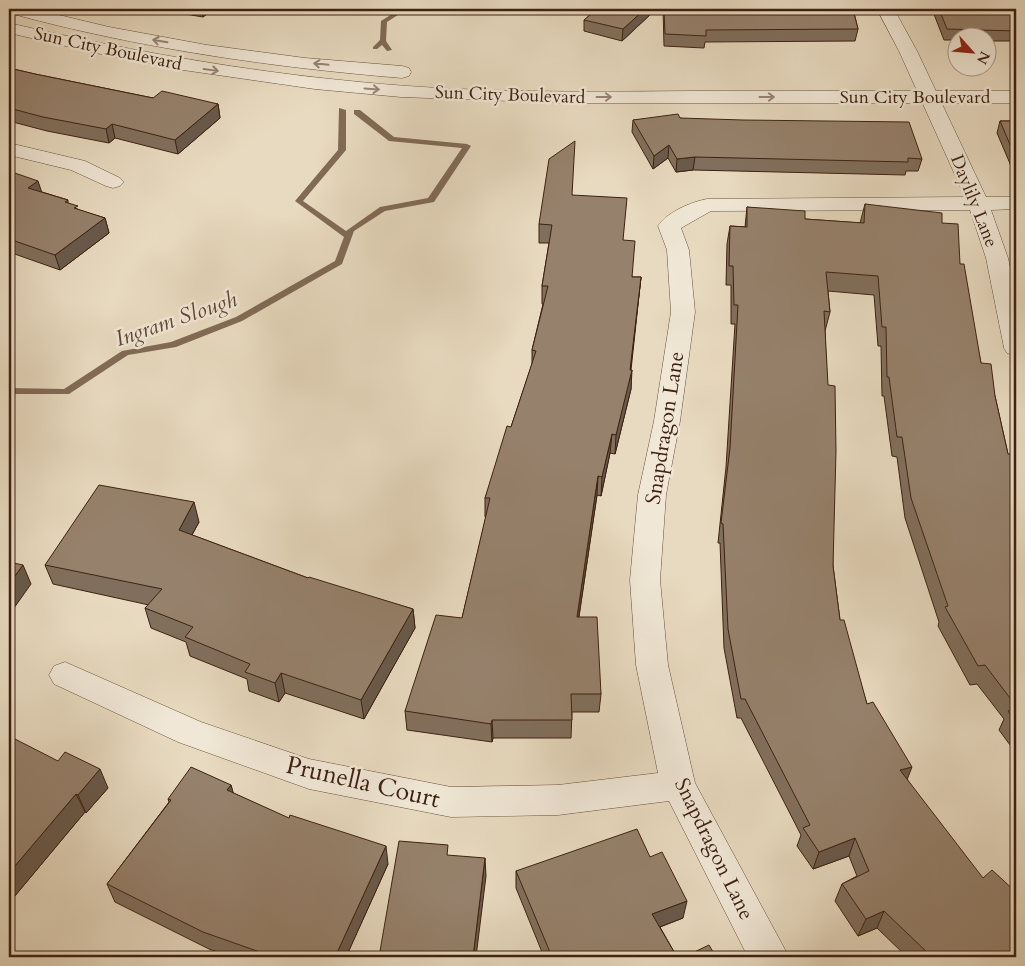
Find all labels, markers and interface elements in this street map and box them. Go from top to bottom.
street label: Sun City Boulevard [32,21,185,77]
north arrow [948,28,998,78]
one-way arrow [152,36,168,46]
text: N [972,48,994,67]
one-way arrow [313,59,329,69]
one-way arrow [202,65,218,75]
street label: Sun City Boulevard [434,80,586,110]
one-way arrow [364,84,380,93]
street label: Sun City Boulevard [840,85,991,110]
one-way arrow [596,92,612,102]
one-way arrow [758,92,775,102]
street label: Daylily Lane [944,151,1004,251]
water label: Ingram Slough [111,284,241,354]
street label: Snapdragon Lane [639,349,691,507]
street label: Prunella Court [283,748,443,816]
street label: Snapdragon Lane [667,773,761,925]

